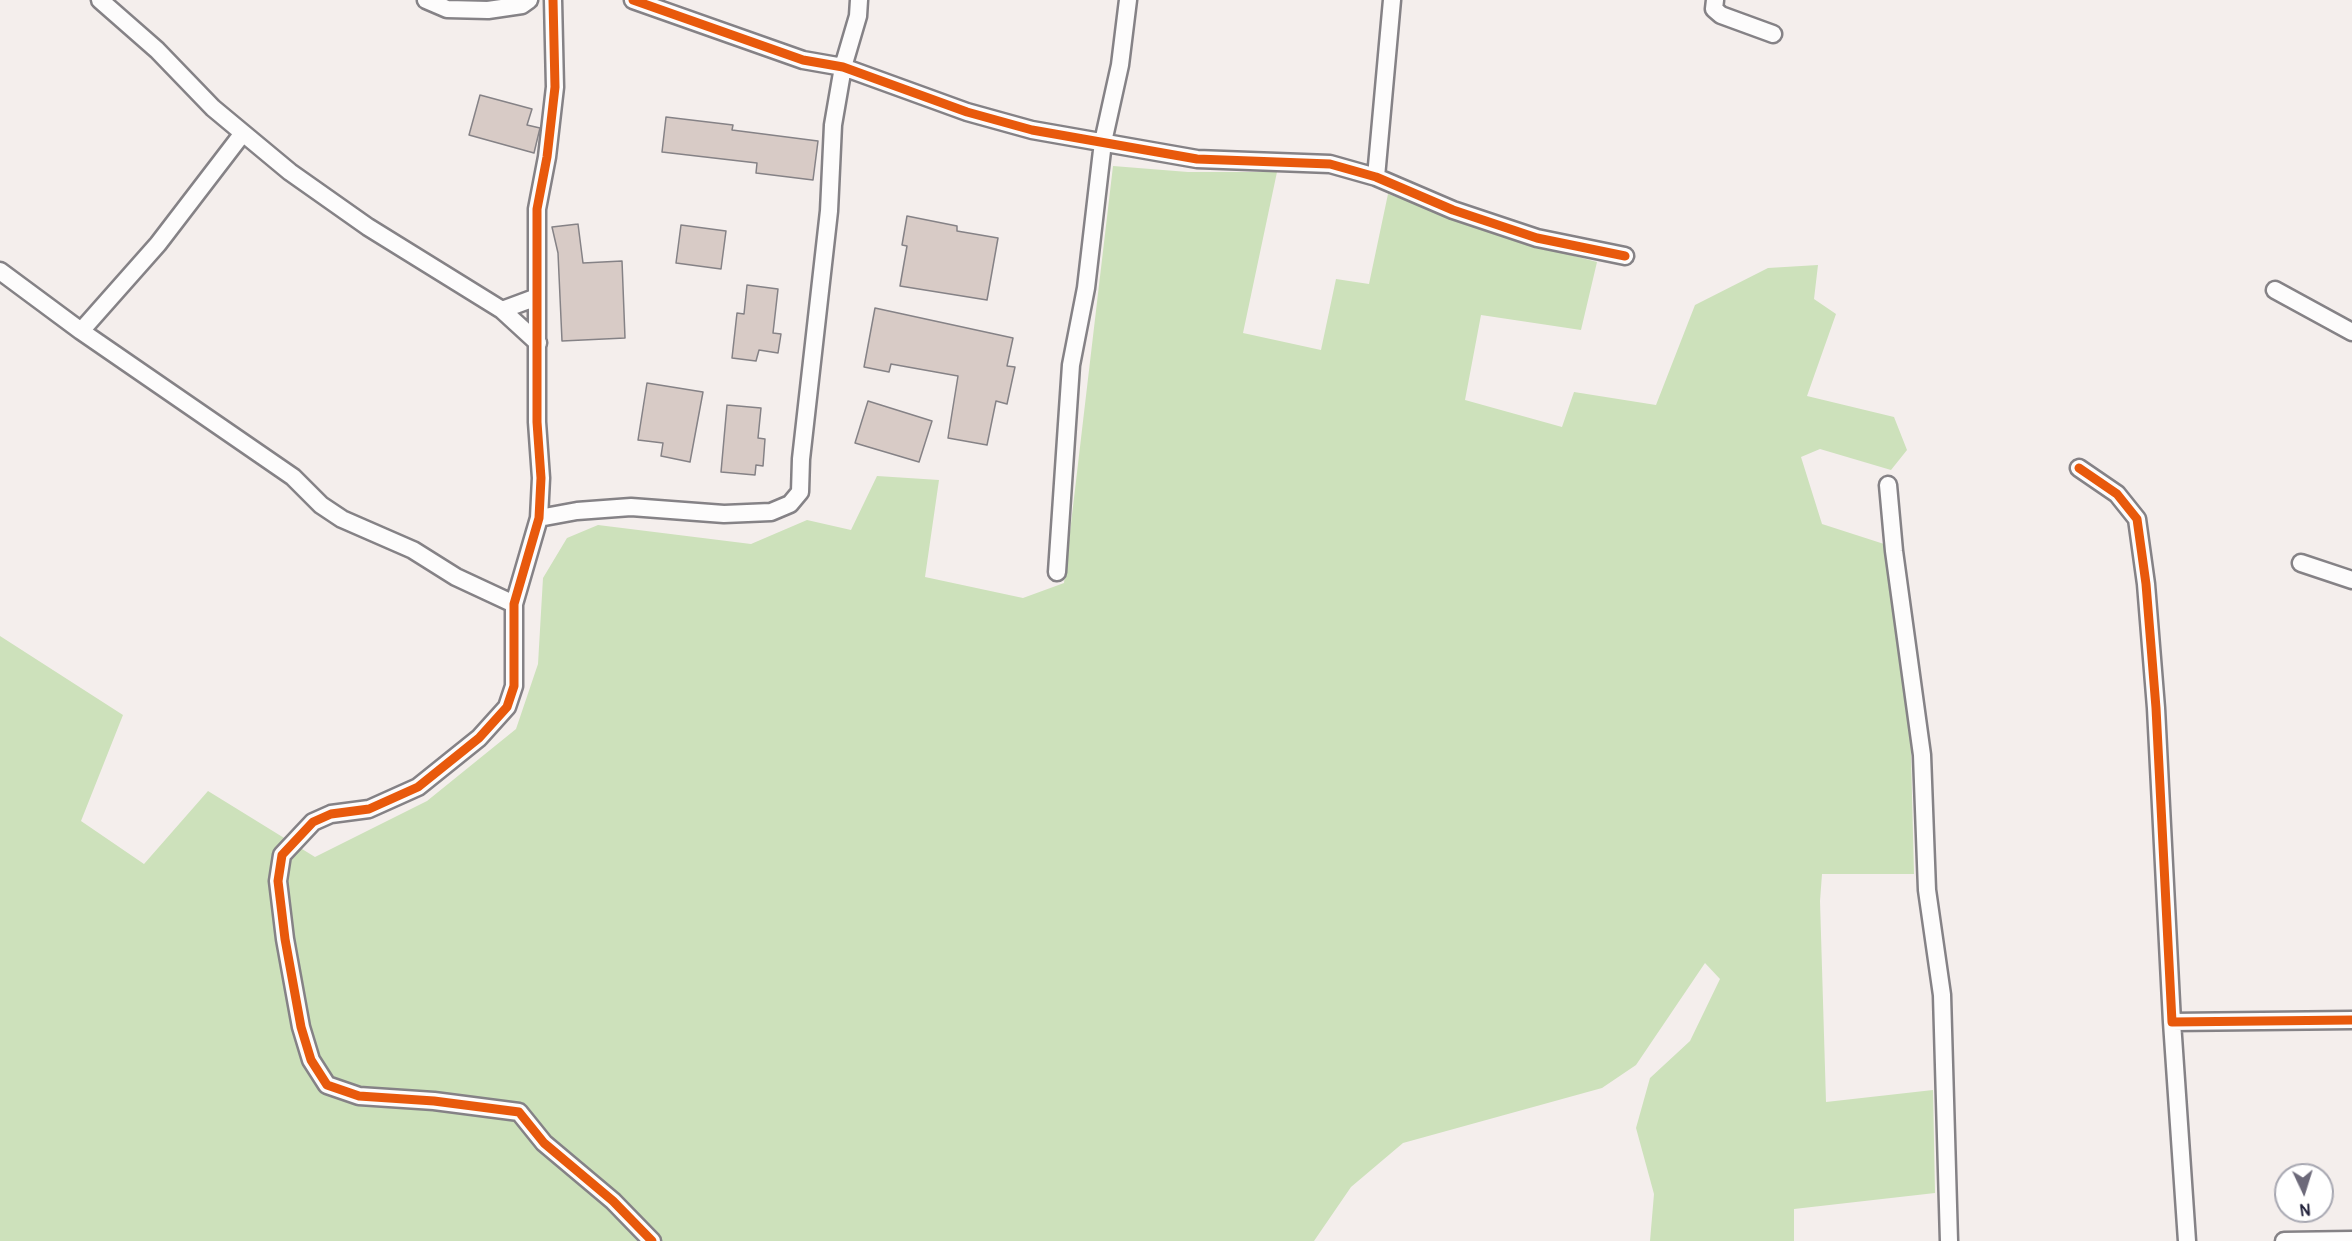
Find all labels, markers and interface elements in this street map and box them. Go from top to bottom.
north arrow [2274,1163,2334,1223]
text: N [2299,1199,2311,1219]

